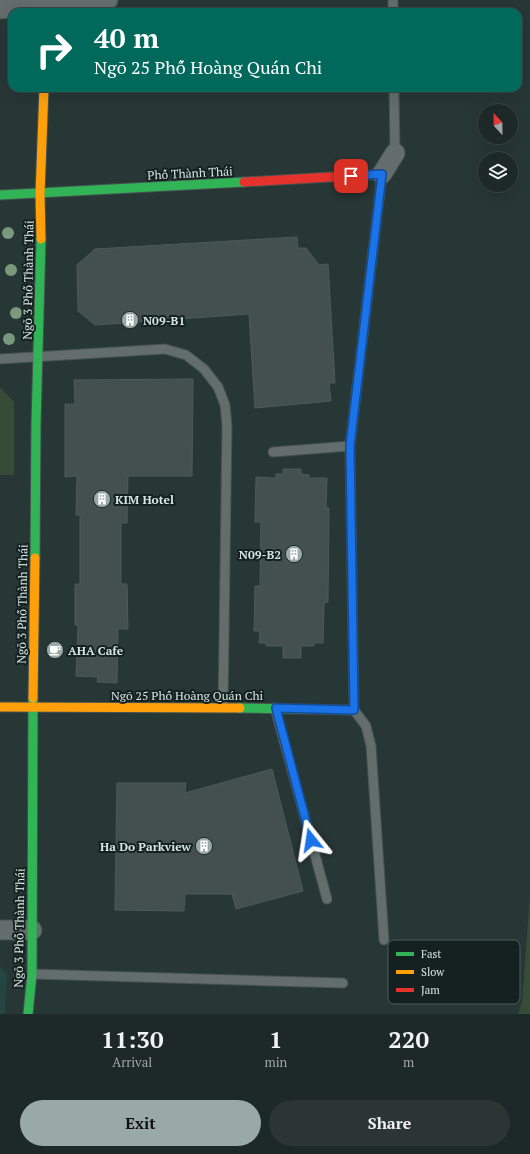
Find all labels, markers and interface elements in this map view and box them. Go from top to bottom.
text: 40 m [94,19,159,56]
icon: right [28,24,80,76]
text: Ngõ 25 Phố Hoàng Quán Chi [94,55,322,79]
north arrow [478,104,518,144]
map controls [478,104,518,192]
button: layers [478,152,518,192]
pin [334,159,368,193]
street label: Phố Thành Thái [147,163,233,183]
icon: arrive [340,165,362,187]
street label: Ngõ 3 Phố Thành Thái [19,220,37,340]
building icon: N09-B1 [120,310,140,330]
place label: N09-B1 [143,313,185,328]
building icon: KIM Hotel [92,489,112,509]
place label: KIM Hotel [115,492,174,507]
street label: Ngõ 3 Phố Thành Thái [13,544,31,664]
building icon: N09-B2 [284,544,304,564]
place label: N09-B2 [239,547,281,562]
cafe icon: AHA Cafe [45,640,65,660]
place label: AHA Cafe [68,643,124,658]
street label: Ngõ 25 Phố Hoàng Quán Chi [111,688,263,703]
position arrow [290,819,332,861]
building icon: Ha Do Parkview [194,836,214,856]
place label: Ha Do Parkview [100,839,192,854]
street label: Ngõ 3 Phố Thành Thái [10,868,28,988]
legend [388,940,520,1004]
text: Fast [421,947,441,961]
text: Slow [421,965,445,979]
text: Jam [421,983,440,997]
text: 11:30 [101,1023,163,1055]
text: 1 [269,1023,283,1055]
text: 220 [388,1023,429,1055]
text: Arrival [112,1053,152,1071]
text: min [264,1053,287,1071]
text: m [403,1053,414,1071]
button: Exit [20,1100,261,1146]
button: Share [269,1100,510,1146]

